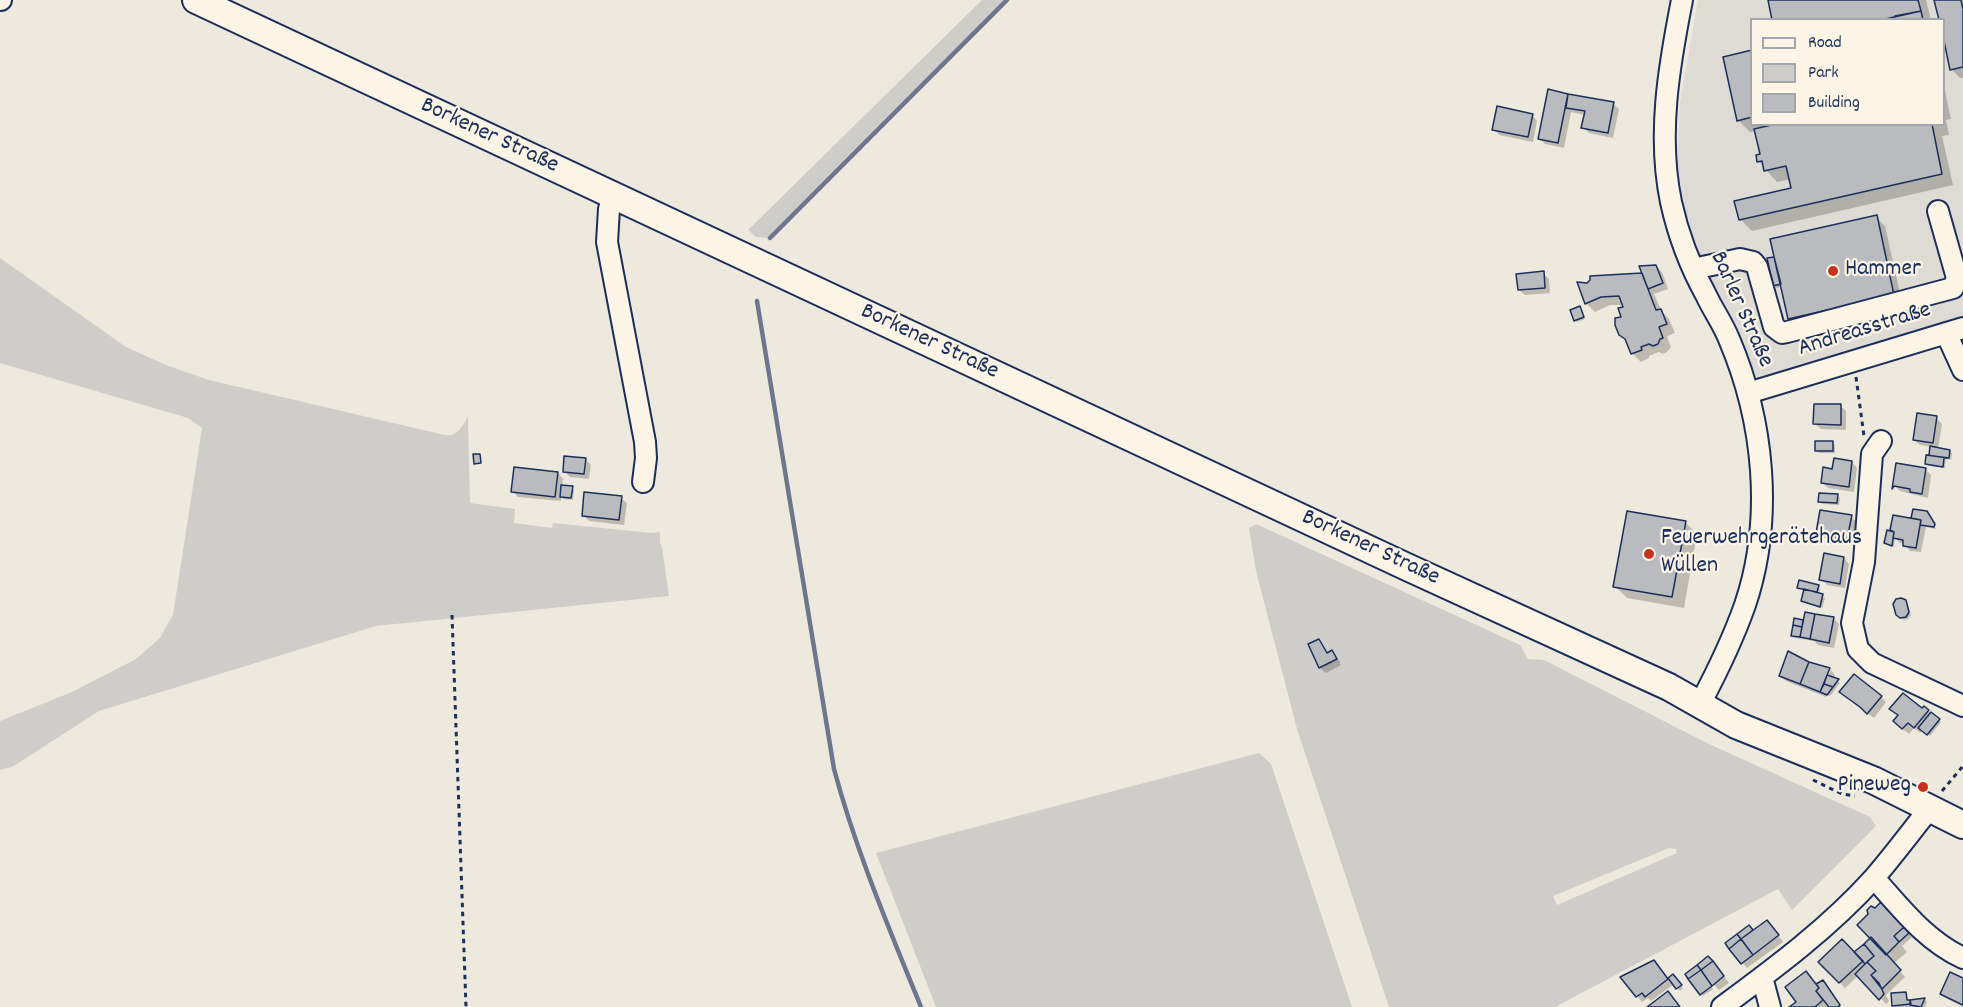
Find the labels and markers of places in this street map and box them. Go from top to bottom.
place label: Hammer [1845,257,1921,285]
marker: Hammer [1826,264,1840,278]
place label: Feuerwehrgerätehaus Wüllen [1661,526,1862,582]
marker: Feuerwehrgerätehaus Wüllen [1642,547,1656,561]
place label: Pineweg [1838,773,1911,801]
marker: Pineweg [1916,780,1930,794]

